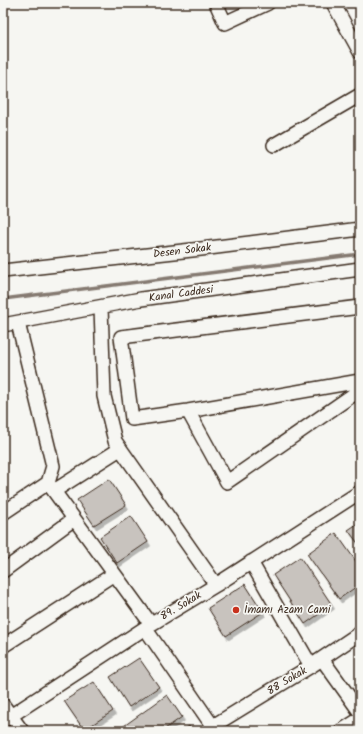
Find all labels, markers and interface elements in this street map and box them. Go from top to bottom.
street label: Desen Sokak [152,238,213,263]
street label: Kanal Caddesi [148,281,215,307]
street label: 89. Sokak [157,586,206,625]
place label: İmamı Azam Cami [244,601,331,619]
marker: İmamı Azam Cami [231,605,241,615]
street label: 88 Sokak [264,662,311,700]

